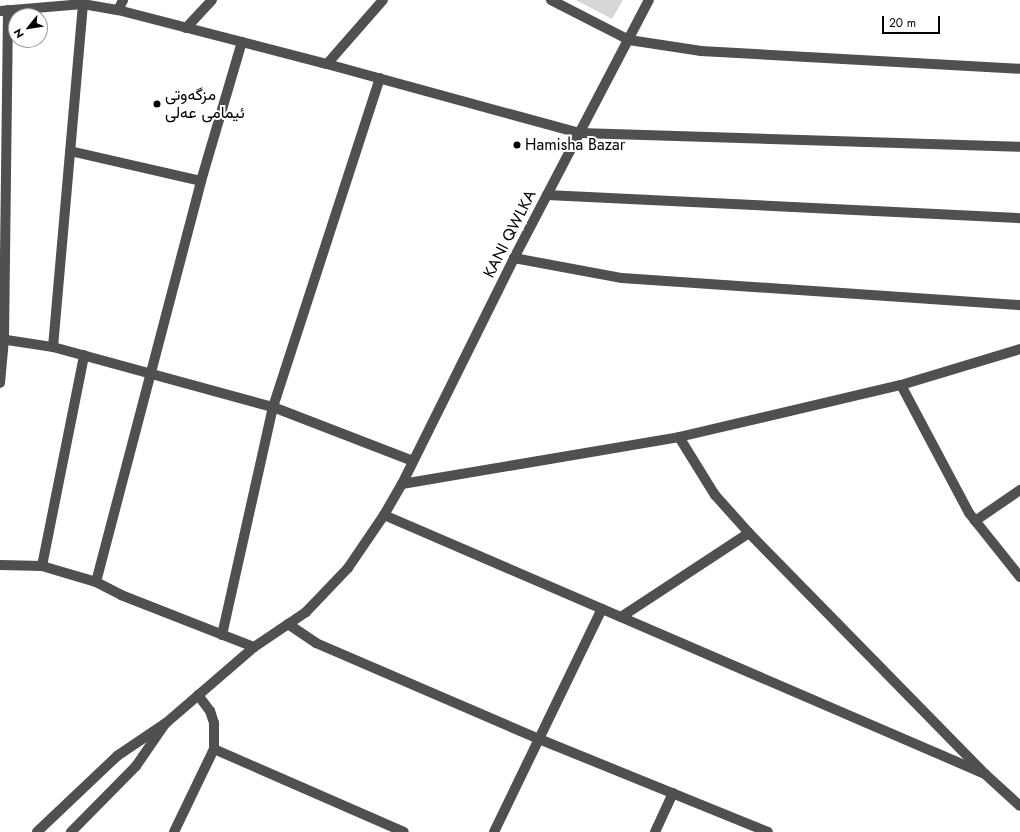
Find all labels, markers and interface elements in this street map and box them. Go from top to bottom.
north arrow [8,8,48,48]
scale bar [884,8,942,34]
text: 20 m [889,14,916,32]
text: N [9,26,28,41]
place label: مزگەوتی ئیمامی عەلی [165,85,245,123]
marker: مزگەوتی ئیمامی عەلی [152,99,162,109]
place label: Hamisha Bazar [525,135,625,155]
marker: Hamisha Bazar [512,140,522,150]
street label: KANI QWLKA [480,187,540,281]

